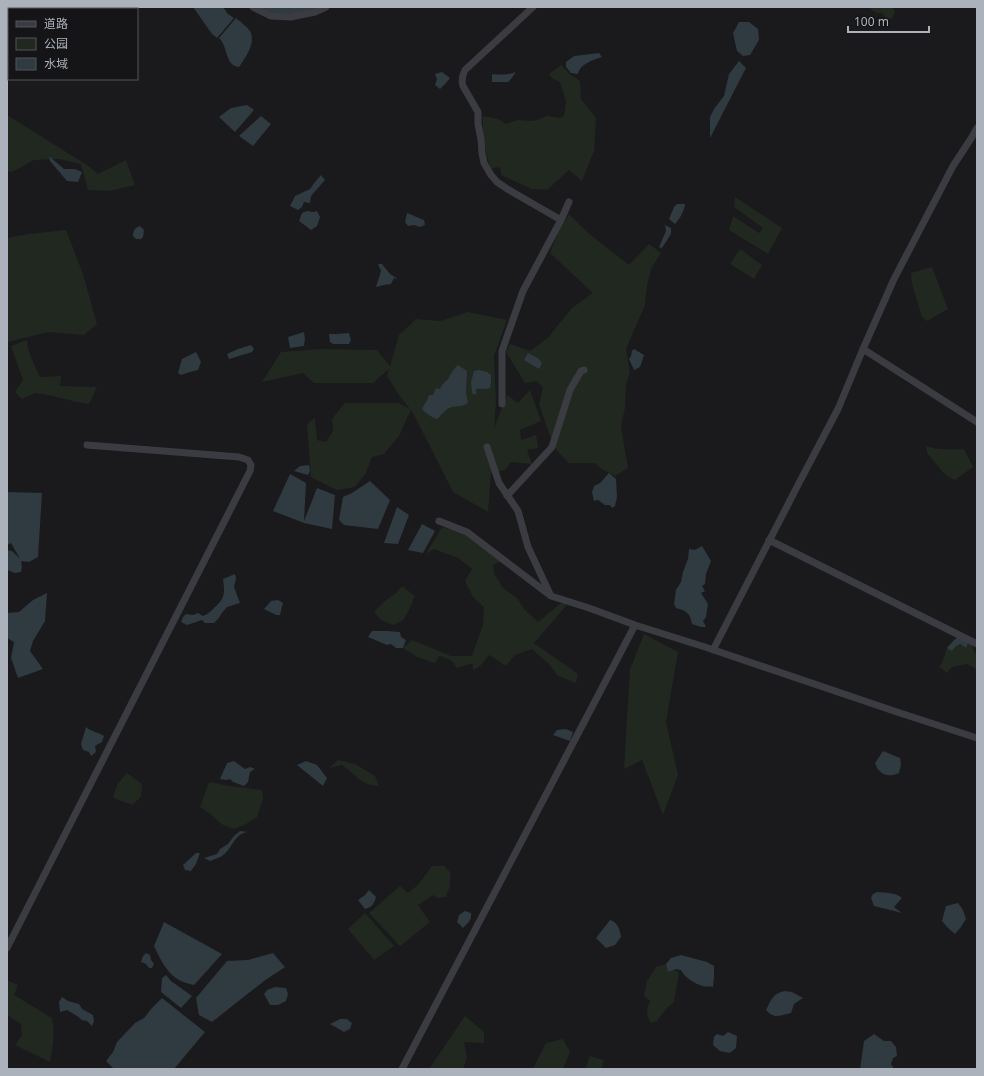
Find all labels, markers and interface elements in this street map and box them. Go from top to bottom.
legend [8,8,138,80]
scale bar [848,8,929,34]
text: 100 m [854,13,889,30]
text: 道路 [44,15,68,32]
text: 公园 [44,35,68,52]
text: 水域 [44,55,68,72]

